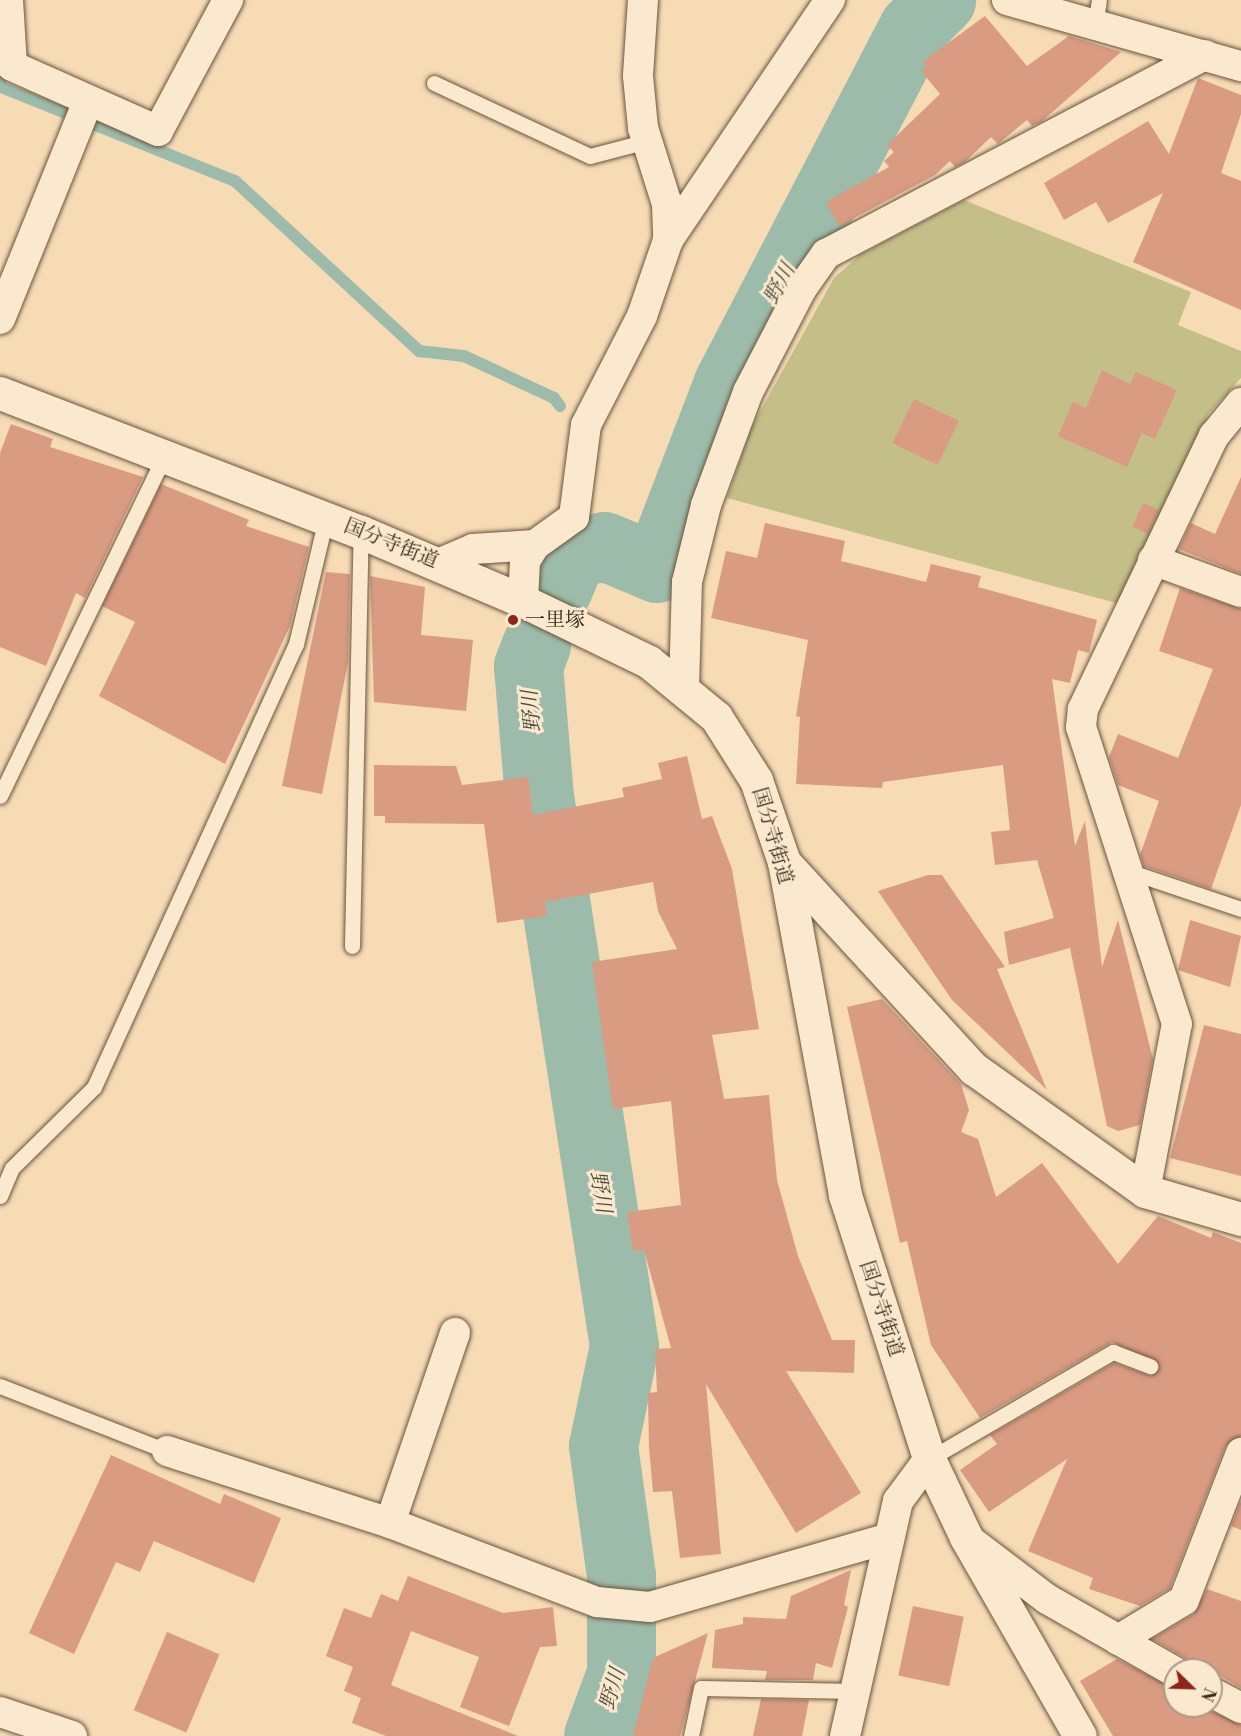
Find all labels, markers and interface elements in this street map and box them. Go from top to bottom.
water label: 野川 [759,260,801,308]
street label: 国分寺街道 [340,514,442,574]
place label: 一里塚 [525,608,585,632]
marker: 一里塚 [506,613,520,627]
water label: 野川 [518,689,546,733]
street label: 国分寺街道 [747,785,797,887]
water label: 野川 [584,1169,616,1215]
street label: 国分寺街道 [854,1258,908,1360]
north arrow [1163,1658,1223,1718]
water label: 野川 [595,1665,631,1713]
text: N [1196,1685,1219,1704]

